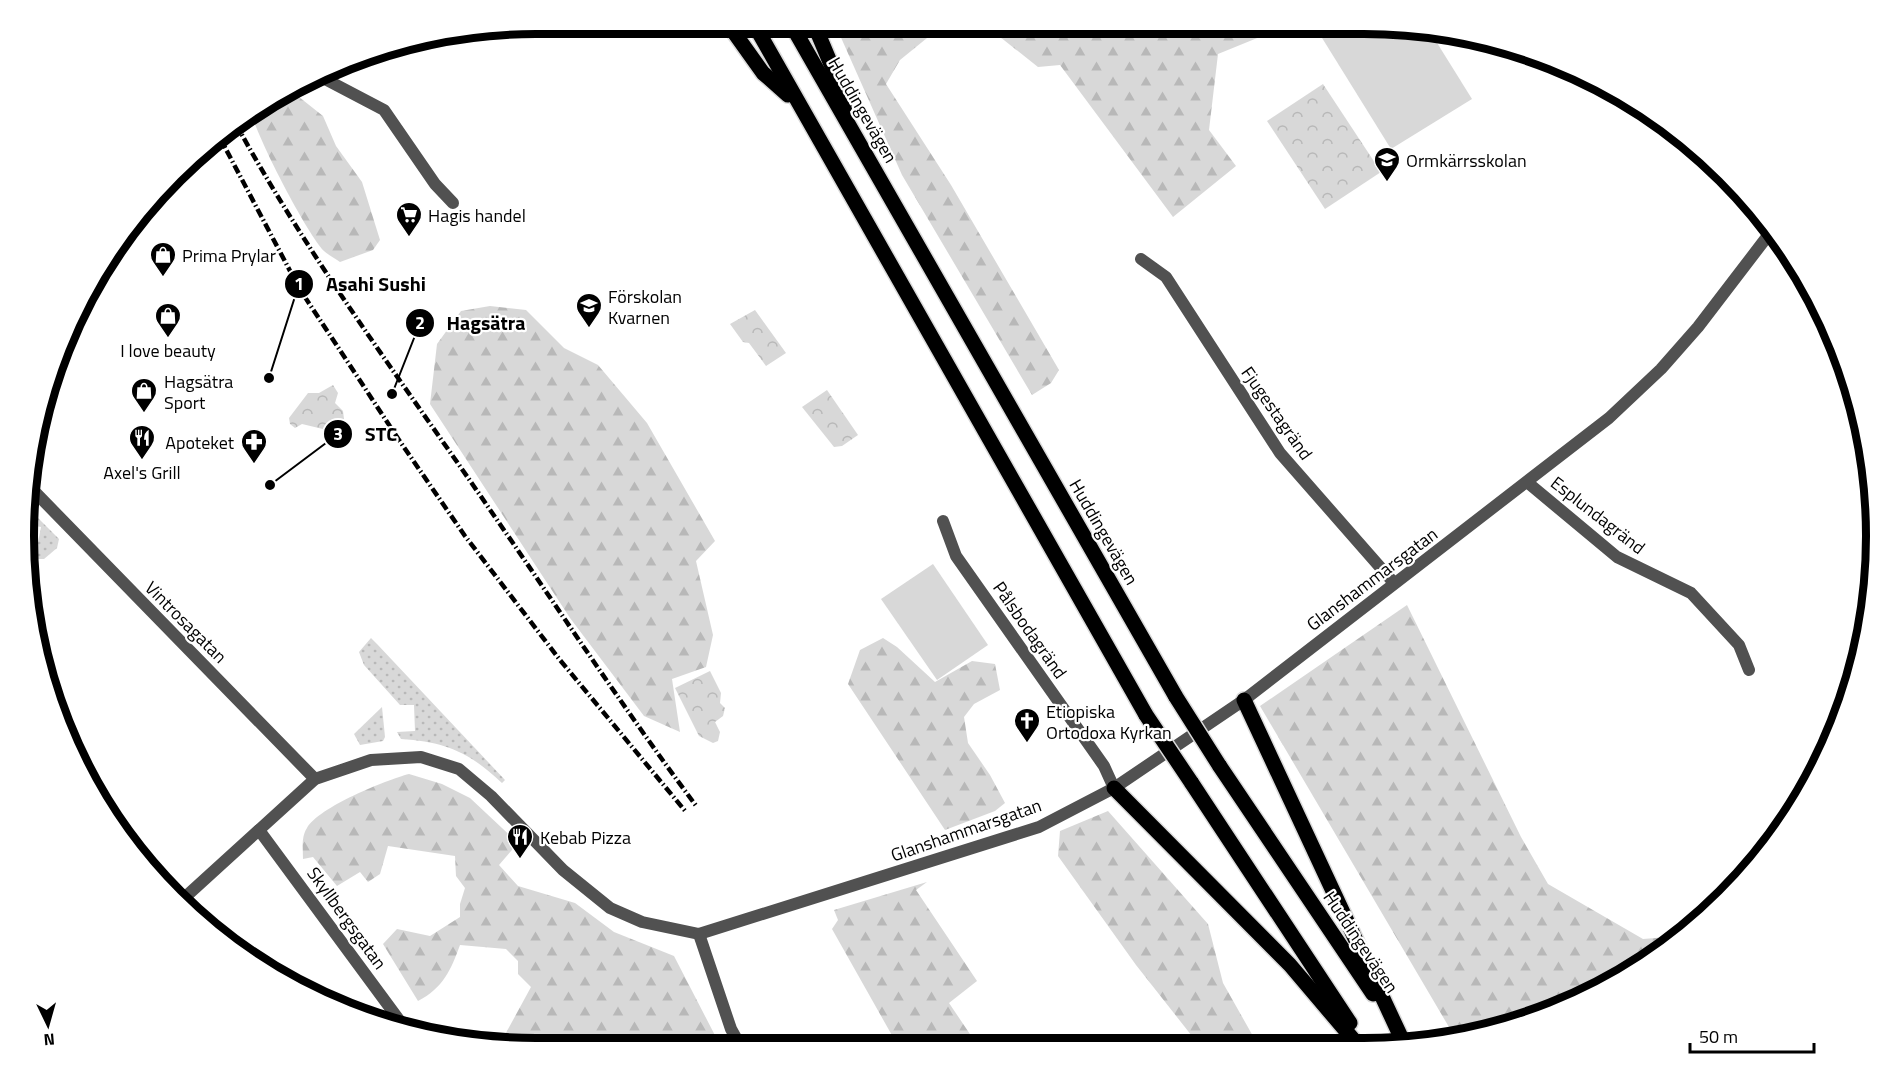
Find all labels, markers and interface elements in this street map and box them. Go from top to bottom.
street label: Huddingevägen [822,52,904,168]
school or university icon: Ormkärrsskolan [1372,145,1402,183]
place label: Ormkärrsskolan [1406,147,1527,174]
supermarket icon: Hagis handel [394,200,424,238]
place label: Hagis handel [428,202,526,229]
shop icon: Prima Prylar [148,240,178,278]
place label: Prima Prylar [182,242,276,269]
callout: Asahi Sushi [284,265,438,303]
text: Asahi Sushi [326,268,426,299]
text: 1 [294,270,304,297]
place label: Förskolan Kvarnen [608,283,682,331]
school or university icon: Förskolan Kvarnen [574,291,604,329]
shop icon: I love beauty [153,301,183,339]
callout: Hagsätra [405,304,538,342]
text: Hagsätra [446,307,526,338]
text: 2 [415,309,425,336]
place label: I love beauty [120,337,216,364]
street label: Fjugestagränd [1235,361,1319,465]
place label: Hagsätra Sport [164,368,233,416]
shop icon: Hagsätra Sport [129,376,159,414]
callout: STC [323,415,410,453]
text: STC [365,418,397,449]
text: 3 [333,420,343,447]
restaurant icon: Axel's Grill [127,423,157,461]
pharmacy icon: Apoteket [239,427,269,465]
place label: Apoteket [165,429,235,456]
place label: Axel's Grill [103,459,181,486]
street label: Esplundagränd [1545,469,1651,561]
street label: Huddingevägen [1063,474,1145,590]
street label: Glanshammarsgatan [1301,521,1443,637]
street label: Vintrosagatan [139,575,233,669]
street label: Pålsbodagränd [986,576,1074,684]
place label: Etiopiska Ortodoxa Kyrkan [1046,698,1172,746]
church icon: Etiopiska Ortodoxa Kyrkan [1012,706,1042,744]
street label: Glanshammarsgatan [887,792,1045,868]
restaurant icon: Kebab Pizza [505,822,535,860]
place label: Kebab Pizza [540,824,631,851]
street label: Skyllbergsgatan [301,861,393,975]
street label: Huddingevägen [1317,885,1405,999]
north arrow [18,995,78,1055]
scale bar [1690,1016,1814,1054]
text: 50 m [1699,1023,1738,1050]
text: N [43,1028,56,1052]

